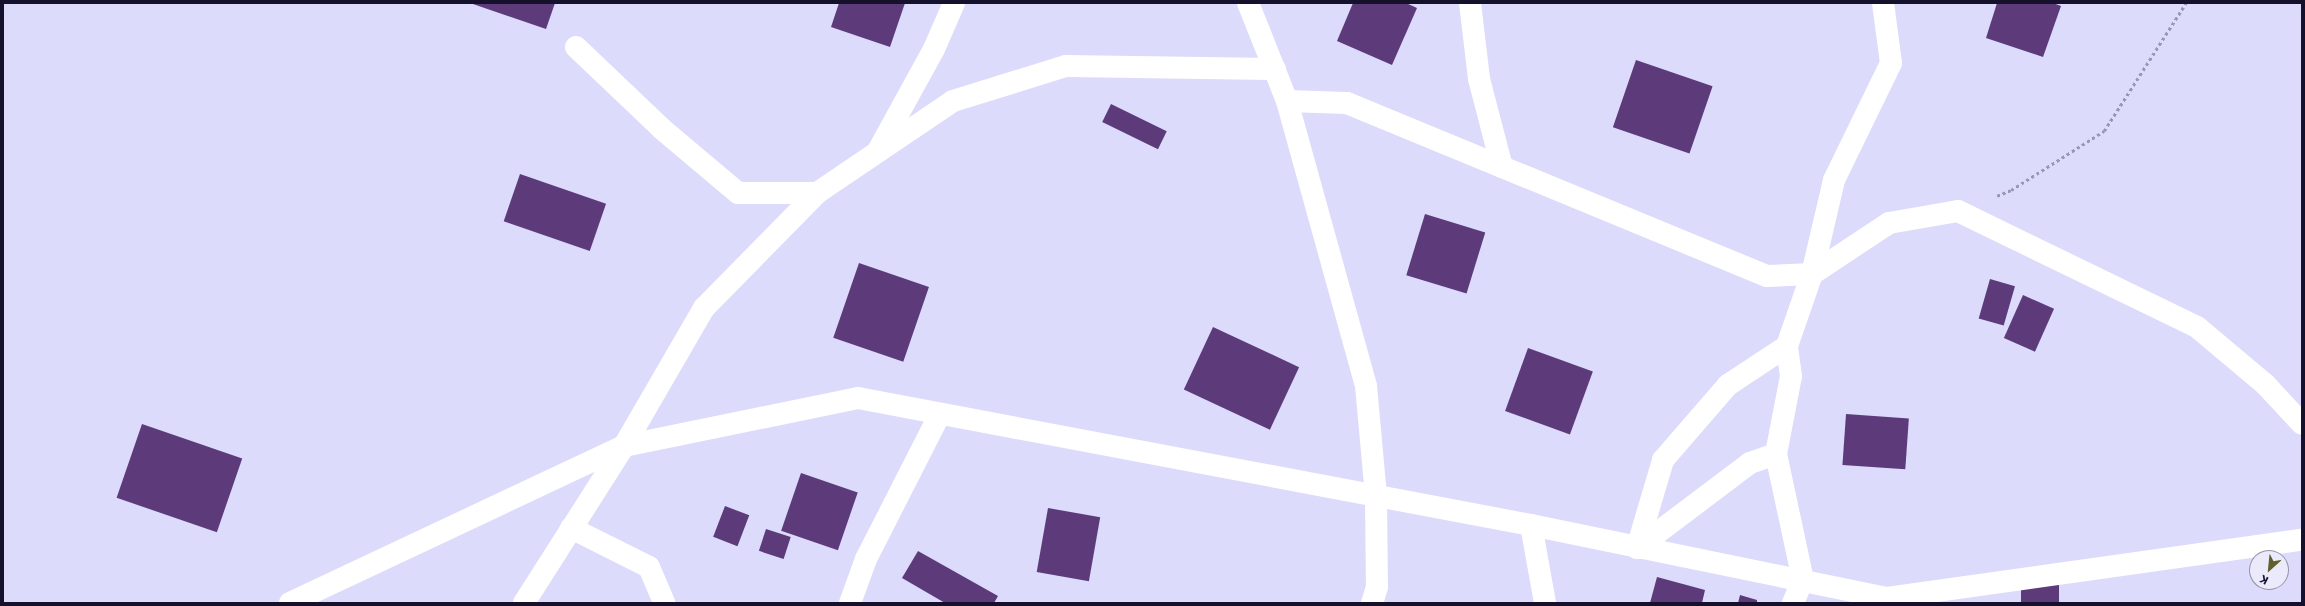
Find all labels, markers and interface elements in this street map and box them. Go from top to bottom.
north arrow [2249,550,2289,590]
text: K [2257,573,2270,588]

